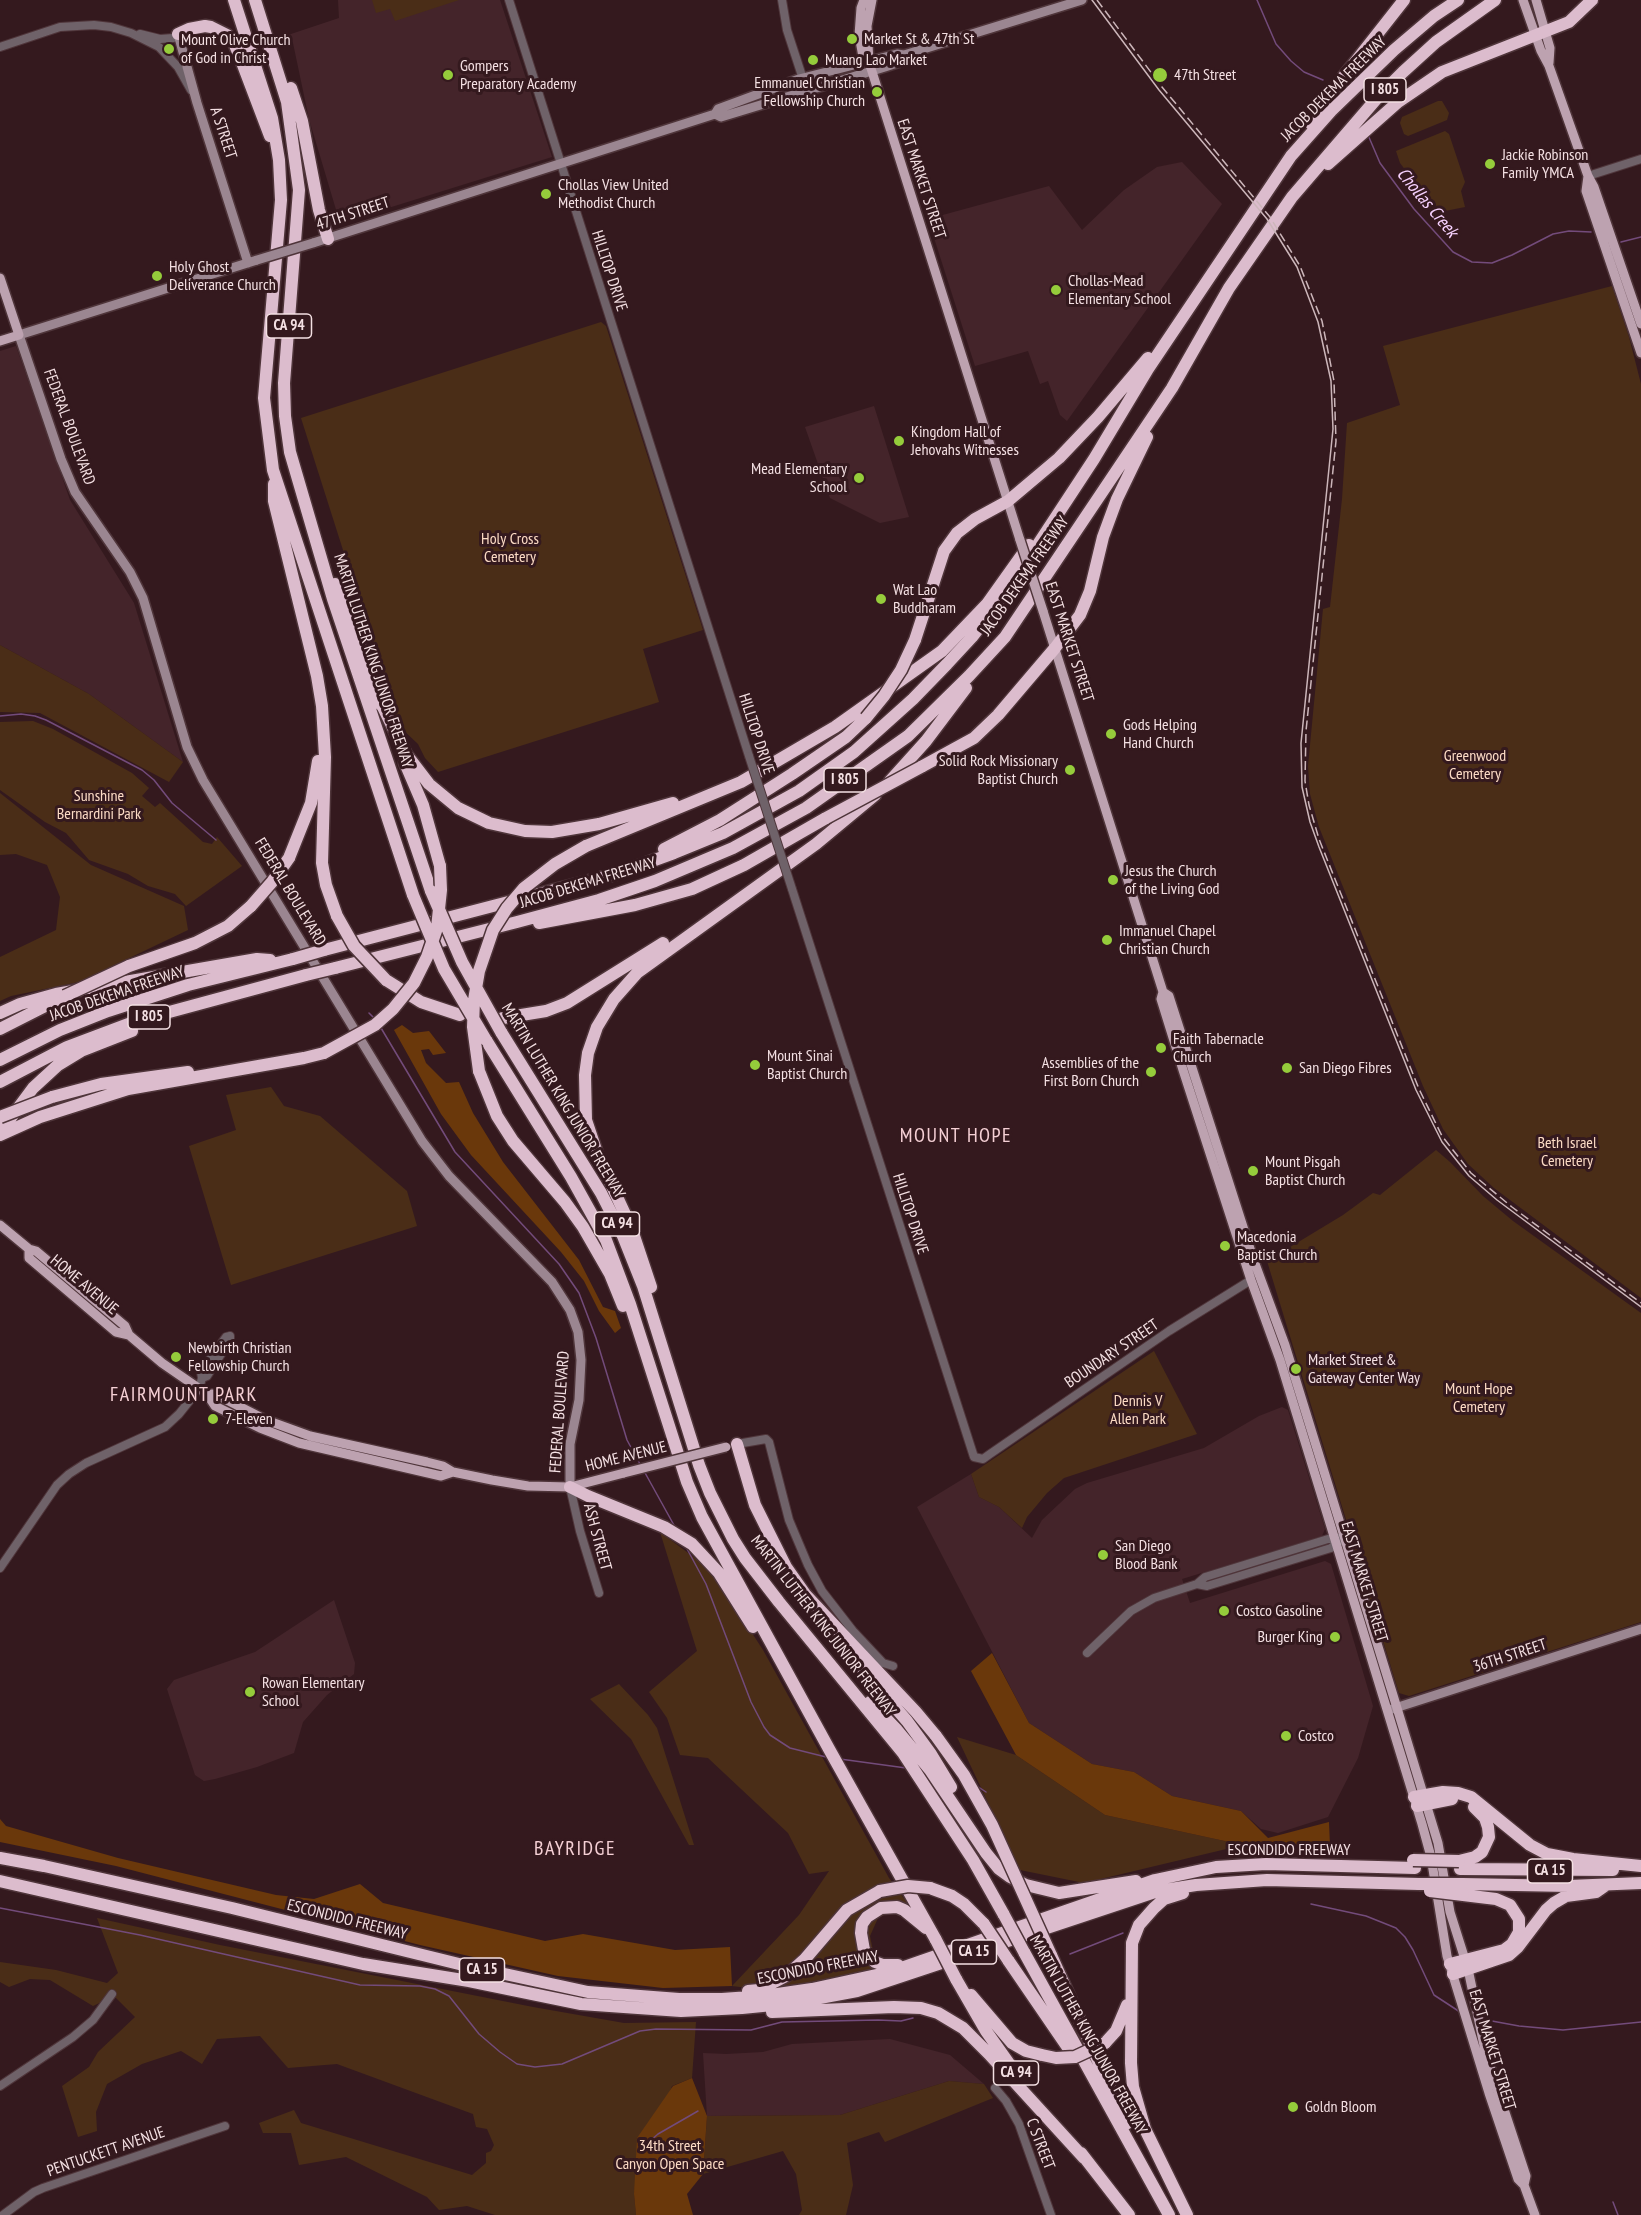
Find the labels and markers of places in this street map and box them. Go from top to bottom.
place label: Market St & 47th St [864,29,974,49]
place label: Mount Olive Church of God in Christ [181,30,290,68]
marker: Market St & 47th St [845,32,859,46]
marker: Mount Olive Church of God in Christ [162,42,176,56]
place label: Muang Lao Market [825,50,927,70]
marker: Muang Lao Market [806,53,820,67]
place label: Gompers Preparatory Academy [460,56,576,94]
place label: 47th Street [1174,65,1236,85]
marker: 47th Street [1151,66,1169,84]
marker: Gompers Preparatory Academy [441,68,455,82]
place label: Emmanuel Christian Fellowship Church [754,73,865,111]
marker: Emmanuel Christian Fellowship Church [870,85,884,99]
place label: Jackie Robinson Family YMCA [1502,145,1588,183]
marker: Jackie Robinson Family YMCA [1483,157,1497,171]
place label: Chollas View United Methodist Church [558,175,669,213]
marker: Chollas View United Methodist Church [539,187,553,201]
place label: Holy Ghost Deliverance Church [169,257,276,295]
marker: Holy Ghost Deliverance Church [150,269,164,283]
place label: Chollas-Mead Elementary School [1068,271,1171,309]
marker: Chollas-Mead Elementary School [1049,283,1063,297]
place label: Kingdom Hall of Jehovahs Witnesses [911,422,1019,460]
marker: Kingdom Hall of Jehovahs Witnesses [892,434,906,448]
place label: Mead Elementary School [751,459,847,497]
marker: Mead Elementary School [852,471,866,485]
place label: Wat Lao Buddharam [893,580,956,618]
marker: Wat Lao Buddharam [874,592,888,606]
place label: Gods Helping Hand Church [1123,715,1197,753]
marker: Gods Helping Hand Church [1104,727,1118,741]
place label: Solid Rock Missionary Baptist Church [939,751,1058,789]
marker: Solid Rock Missionary Baptist Church [1063,763,1077,777]
place label: Jesus the Church of the Living God [1125,861,1220,899]
marker: Jesus the Church of the Living God [1106,873,1120,887]
place label: Immanuel Chapel Christian Church [1119,921,1216,959]
marker: Immanuel Chapel Christian Church [1100,933,1114,947]
place label: Faith Tabernacle Church [1173,1029,1264,1067]
marker: Faith Tabernacle Church [1154,1041,1168,1055]
place label: Mount Sinai Baptist Church [767,1046,847,1084]
place label: Assemblies of the First Born Church [1042,1053,1139,1091]
marker: Mount Sinai Baptist Church [748,1058,762,1072]
place label: San Diego Fibres [1299,1058,1392,1078]
marker: San Diego Fibres [1280,1061,1294,1075]
marker: Assemblies of the First Born Church [1144,1065,1158,1079]
place label: Mount Pisgah Baptist Church [1265,1152,1345,1190]
marker: Mount Pisgah Baptist Church [1246,1164,1260,1178]
place label: Macedonia Baptist Church [1237,1227,1317,1265]
marker: Macedonia Baptist Church [1218,1239,1232,1253]
place label: Newbirth Christian Fellowship Church [188,1338,291,1376]
marker: Newbirth Christian Fellowship Church [169,1350,183,1364]
place label: Market Street & Gateway Center Way [1308,1350,1420,1388]
marker: Market Street & Gateway Center Way [1289,1362,1303,1376]
place label: 7-Eleven [225,1409,273,1429]
marker: 7-Eleven [206,1412,220,1426]
place label: San Diego Blood Bank [1115,1536,1178,1574]
marker: San Diego Blood Bank [1096,1548,1110,1562]
place label: Costco Gasoline [1236,1601,1323,1621]
marker: Costco Gasoline [1217,1604,1231,1618]
place label: Burger King [1258,1627,1323,1647]
marker: Burger King [1328,1630,1342,1644]
place label: Rowan Elementary School [262,1673,365,1711]
marker: Rowan Elementary School [243,1685,257,1699]
place label: Costco [1298,1726,1334,1746]
marker: Costco [1279,1729,1293,1743]
place label: Goldn Bloom [1305,2097,1376,2117]
marker: Goldn Bloom [1286,2100,1300,2114]

